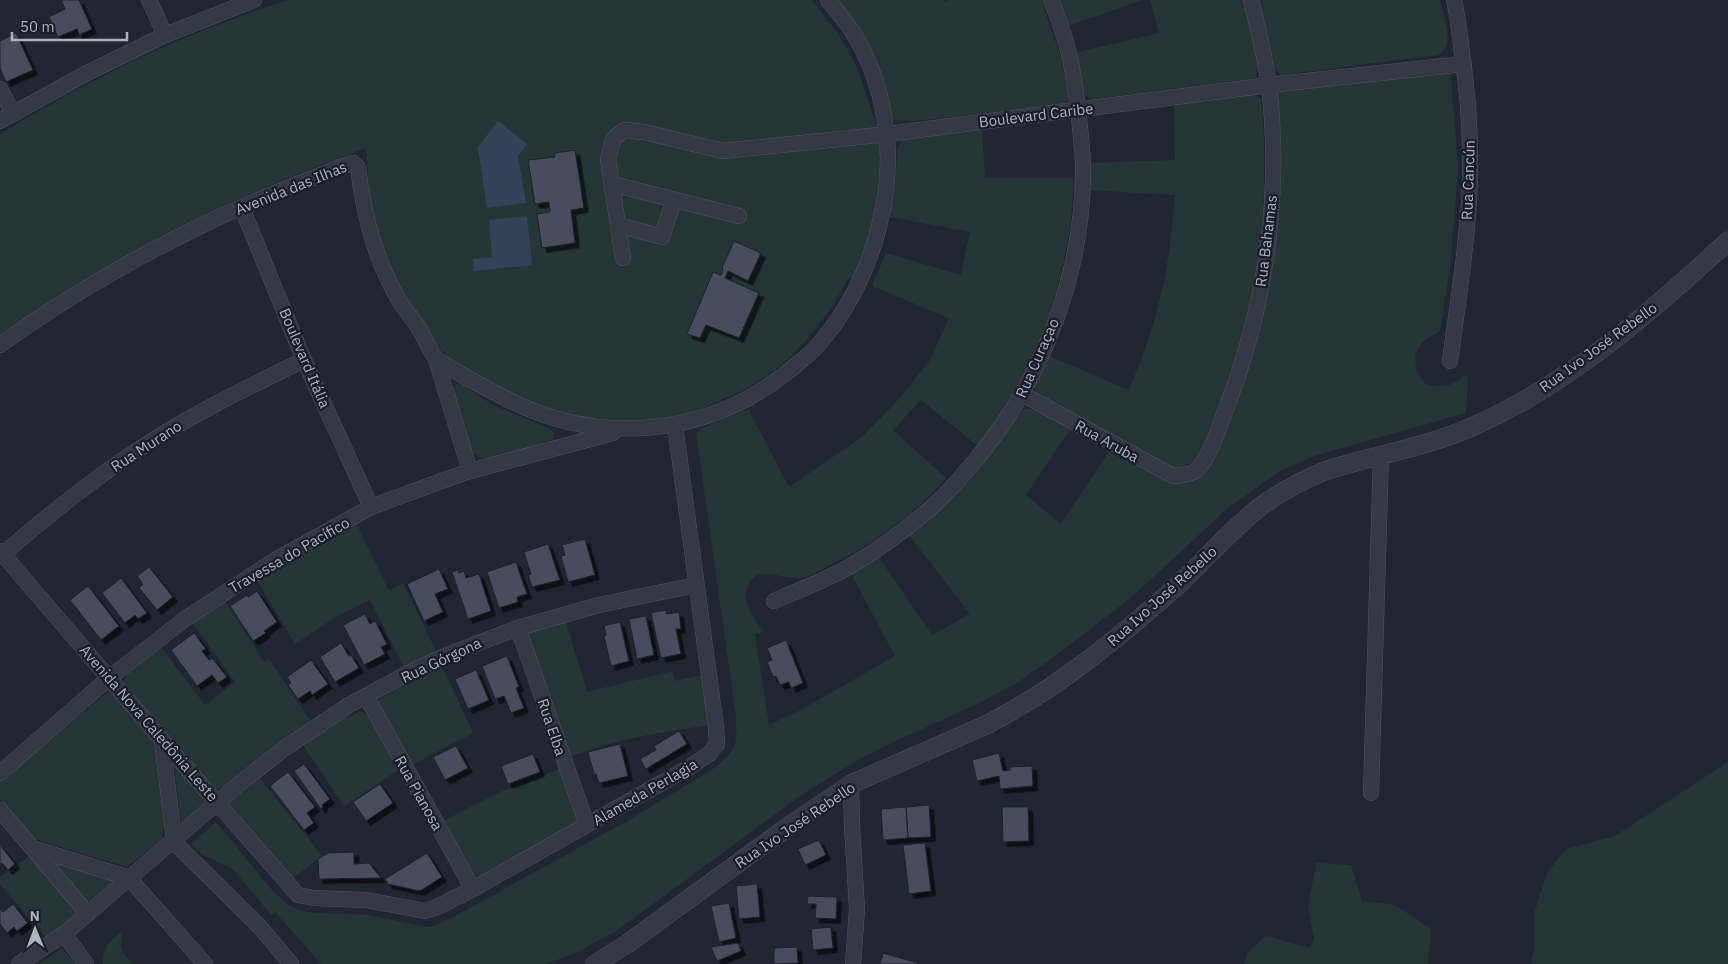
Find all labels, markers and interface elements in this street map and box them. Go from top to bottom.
scale bar [12,10,128,42]
text: 50 m [20,17,55,36]
street label: Boulevard Caribe [978,99,1094,131]
street label: Rua Cancún [1457,140,1479,220]
street label: Avenida das Ilhas [232,157,350,219]
street label: Rua Bahamas [1251,194,1281,288]
street label: Rua Ivo José Rebello [1535,298,1661,396]
street label: Boulevard Itália [275,305,335,411]
street label: Rua Curaçao [1011,315,1063,401]
street label: Rua Murano [107,416,185,476]
street label: Rua Aruba [1072,416,1142,466]
street label: Travessa do Pacífico [225,513,353,597]
street label: Rua Ivo José Rebello [1103,542,1221,650]
street label: Rua Górgona [398,633,484,687]
street label: Avenida Nova Caledônia Leste [76,641,222,805]
street label: Rua Elba [533,696,571,758]
street label: Rua Pianosa [391,752,447,834]
street label: Alameda Perlagia [589,754,701,830]
street label: Rua Ivo José Rebello [731,778,859,872]
north arrow [10,904,60,954]
text: N [30,907,40,925]

